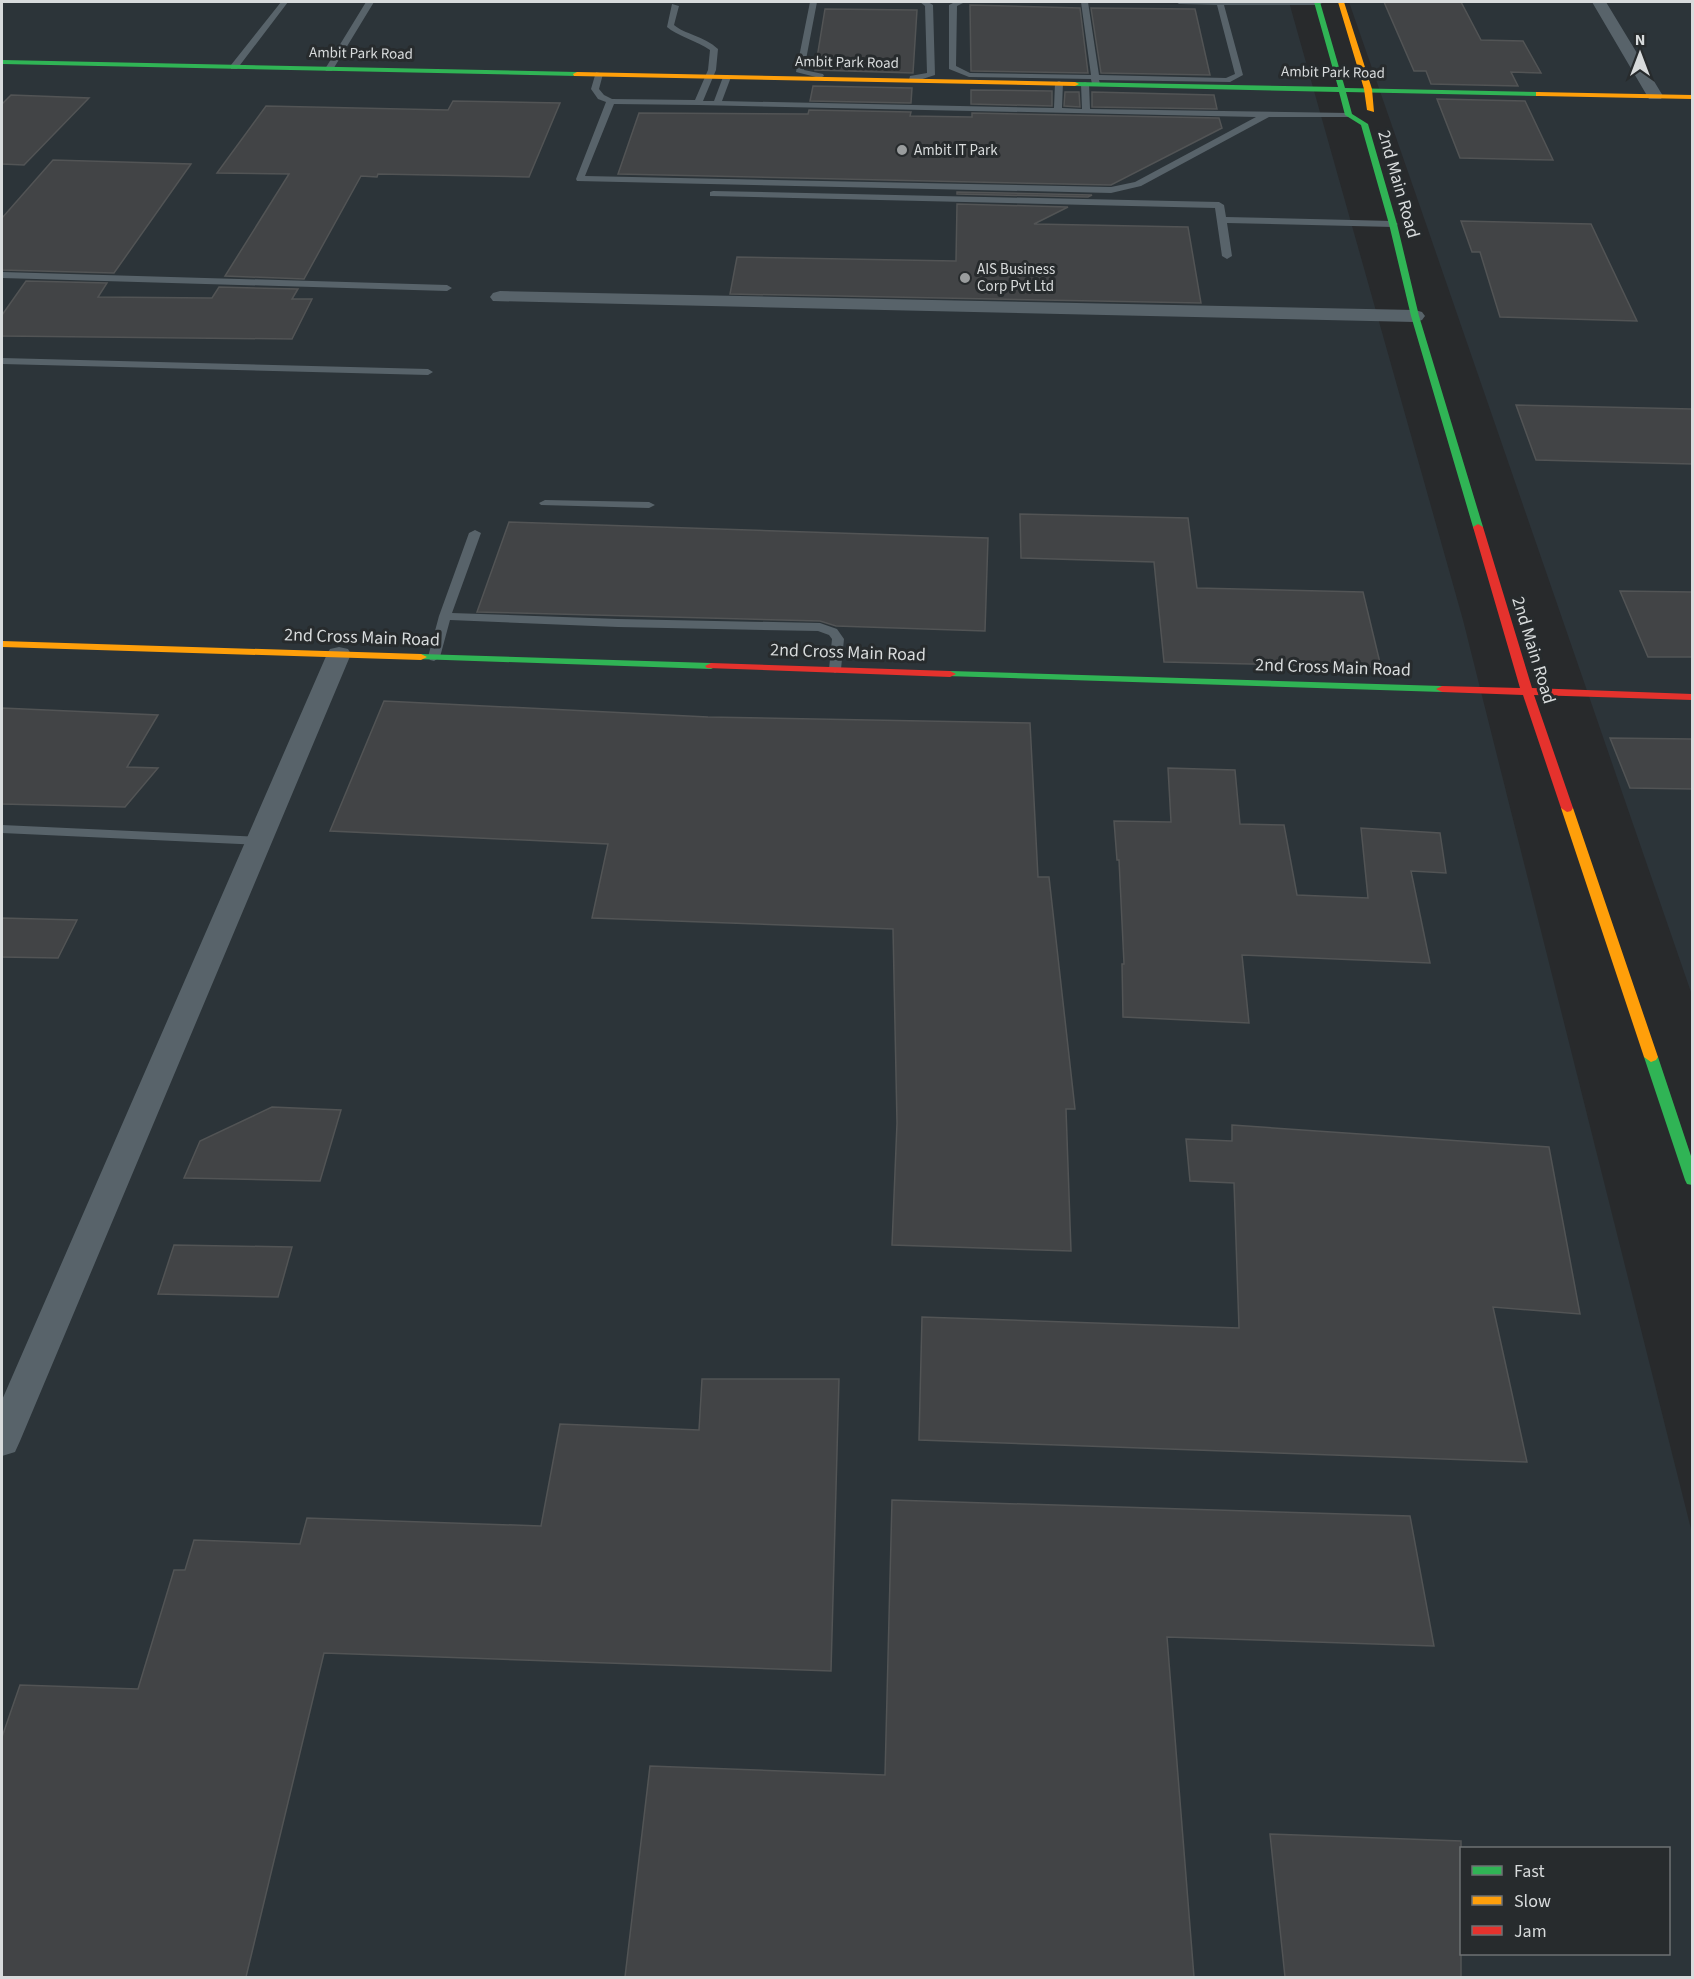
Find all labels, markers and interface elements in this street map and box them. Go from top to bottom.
north arrow [1610,24,1670,84]
text: N [1635,29,1645,51]
street label: Ambit Park Road [309,42,413,65]
street label: Ambit Park Road [795,51,899,74]
street label: Ambit Park Road [1281,61,1385,84]
street label: 2nd Main Road [1371,127,1426,241]
place label: Ambit IT Park [914,140,998,161]
marker: Ambit IT Park [895,143,909,157]
place label: AIS Business Corp Pvt Ltd [977,259,1055,297]
marker: AIS Business Corp Pvt Ltd [958,271,972,285]
street label: 2nd Main Road [1505,593,1562,707]
street label: 2nd Cross Main Road [284,622,440,653]
street label: 2nd Cross Main Road [770,637,926,668]
street label: 2nd Cross Main Road [1255,652,1411,683]
legend [1460,1847,1670,1955]
text: Fast [1514,1859,1545,1884]
text: Slow [1514,1889,1551,1914]
text: Jam [1514,1919,1547,1944]

